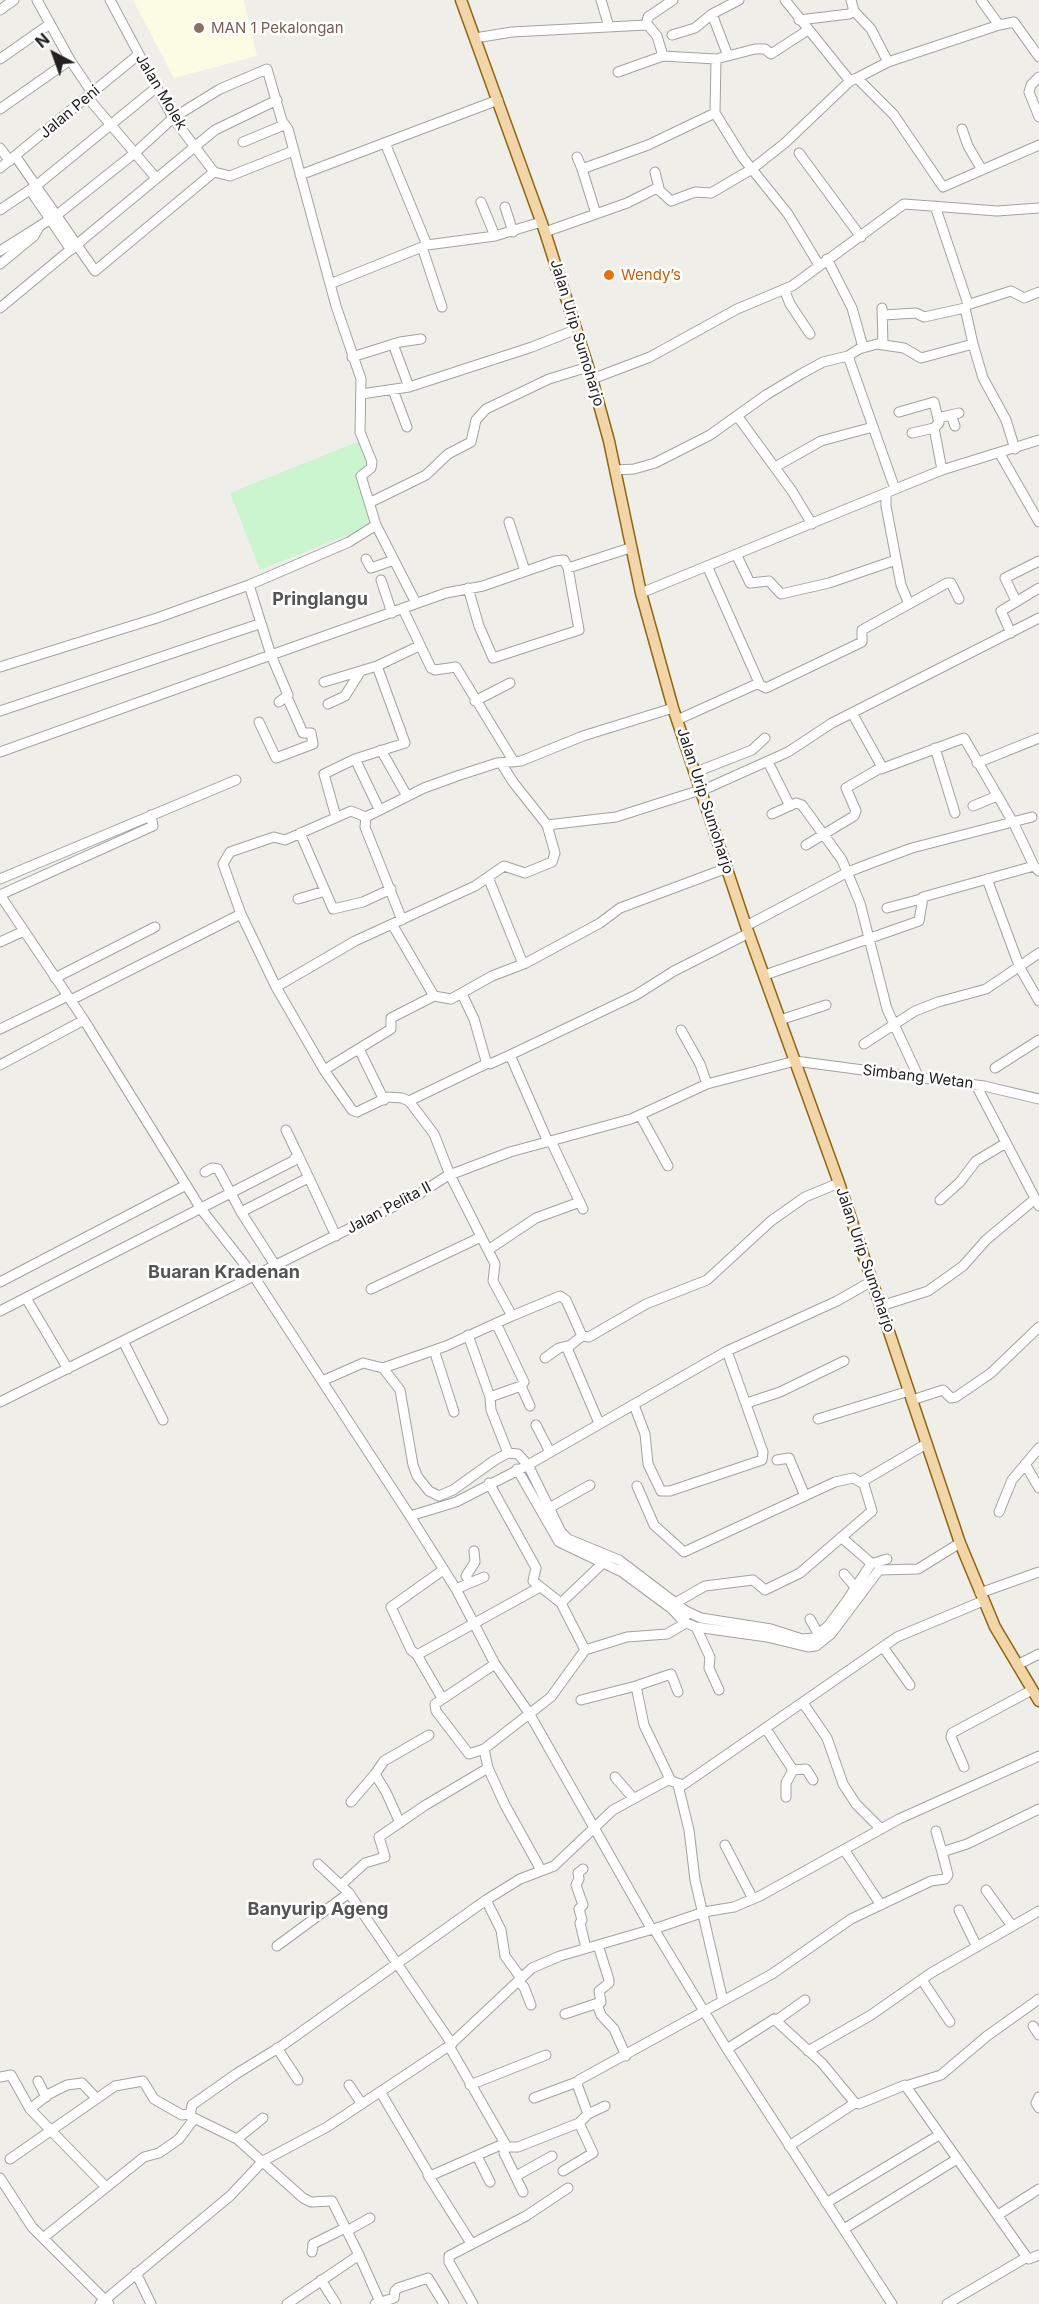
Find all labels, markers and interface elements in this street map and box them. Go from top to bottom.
place label: MAN 1 Pekalongan [211,19,344,37]
marker: MAN 1 Pekalongan [192,21,206,35]
north arrow [24,24,84,84]
text: N [31,29,53,52]
street label: Jalan Molek [131,51,191,133]
street label: Jalan Peni [36,82,104,142]
street label: Jalan Urip Sumoharjo [546,257,608,409]
place label: Wendy’s [621,266,681,284]
marker: Wendy’s [602,268,616,282]
district label: Pringlangu [272,589,368,611]
street label: Jalan Urip Sumoharjo [673,726,737,876]
street label: Simbang Wetan [862,1061,974,1093]
street label: Jalan Pelita II [344,1178,434,1238]
street label: Jalan Urip Sumoharjo [832,1185,898,1335]
district label: Buaran Kradenan [148,1262,300,1284]
district label: Banyurip Ageng [248,1899,388,1921]

